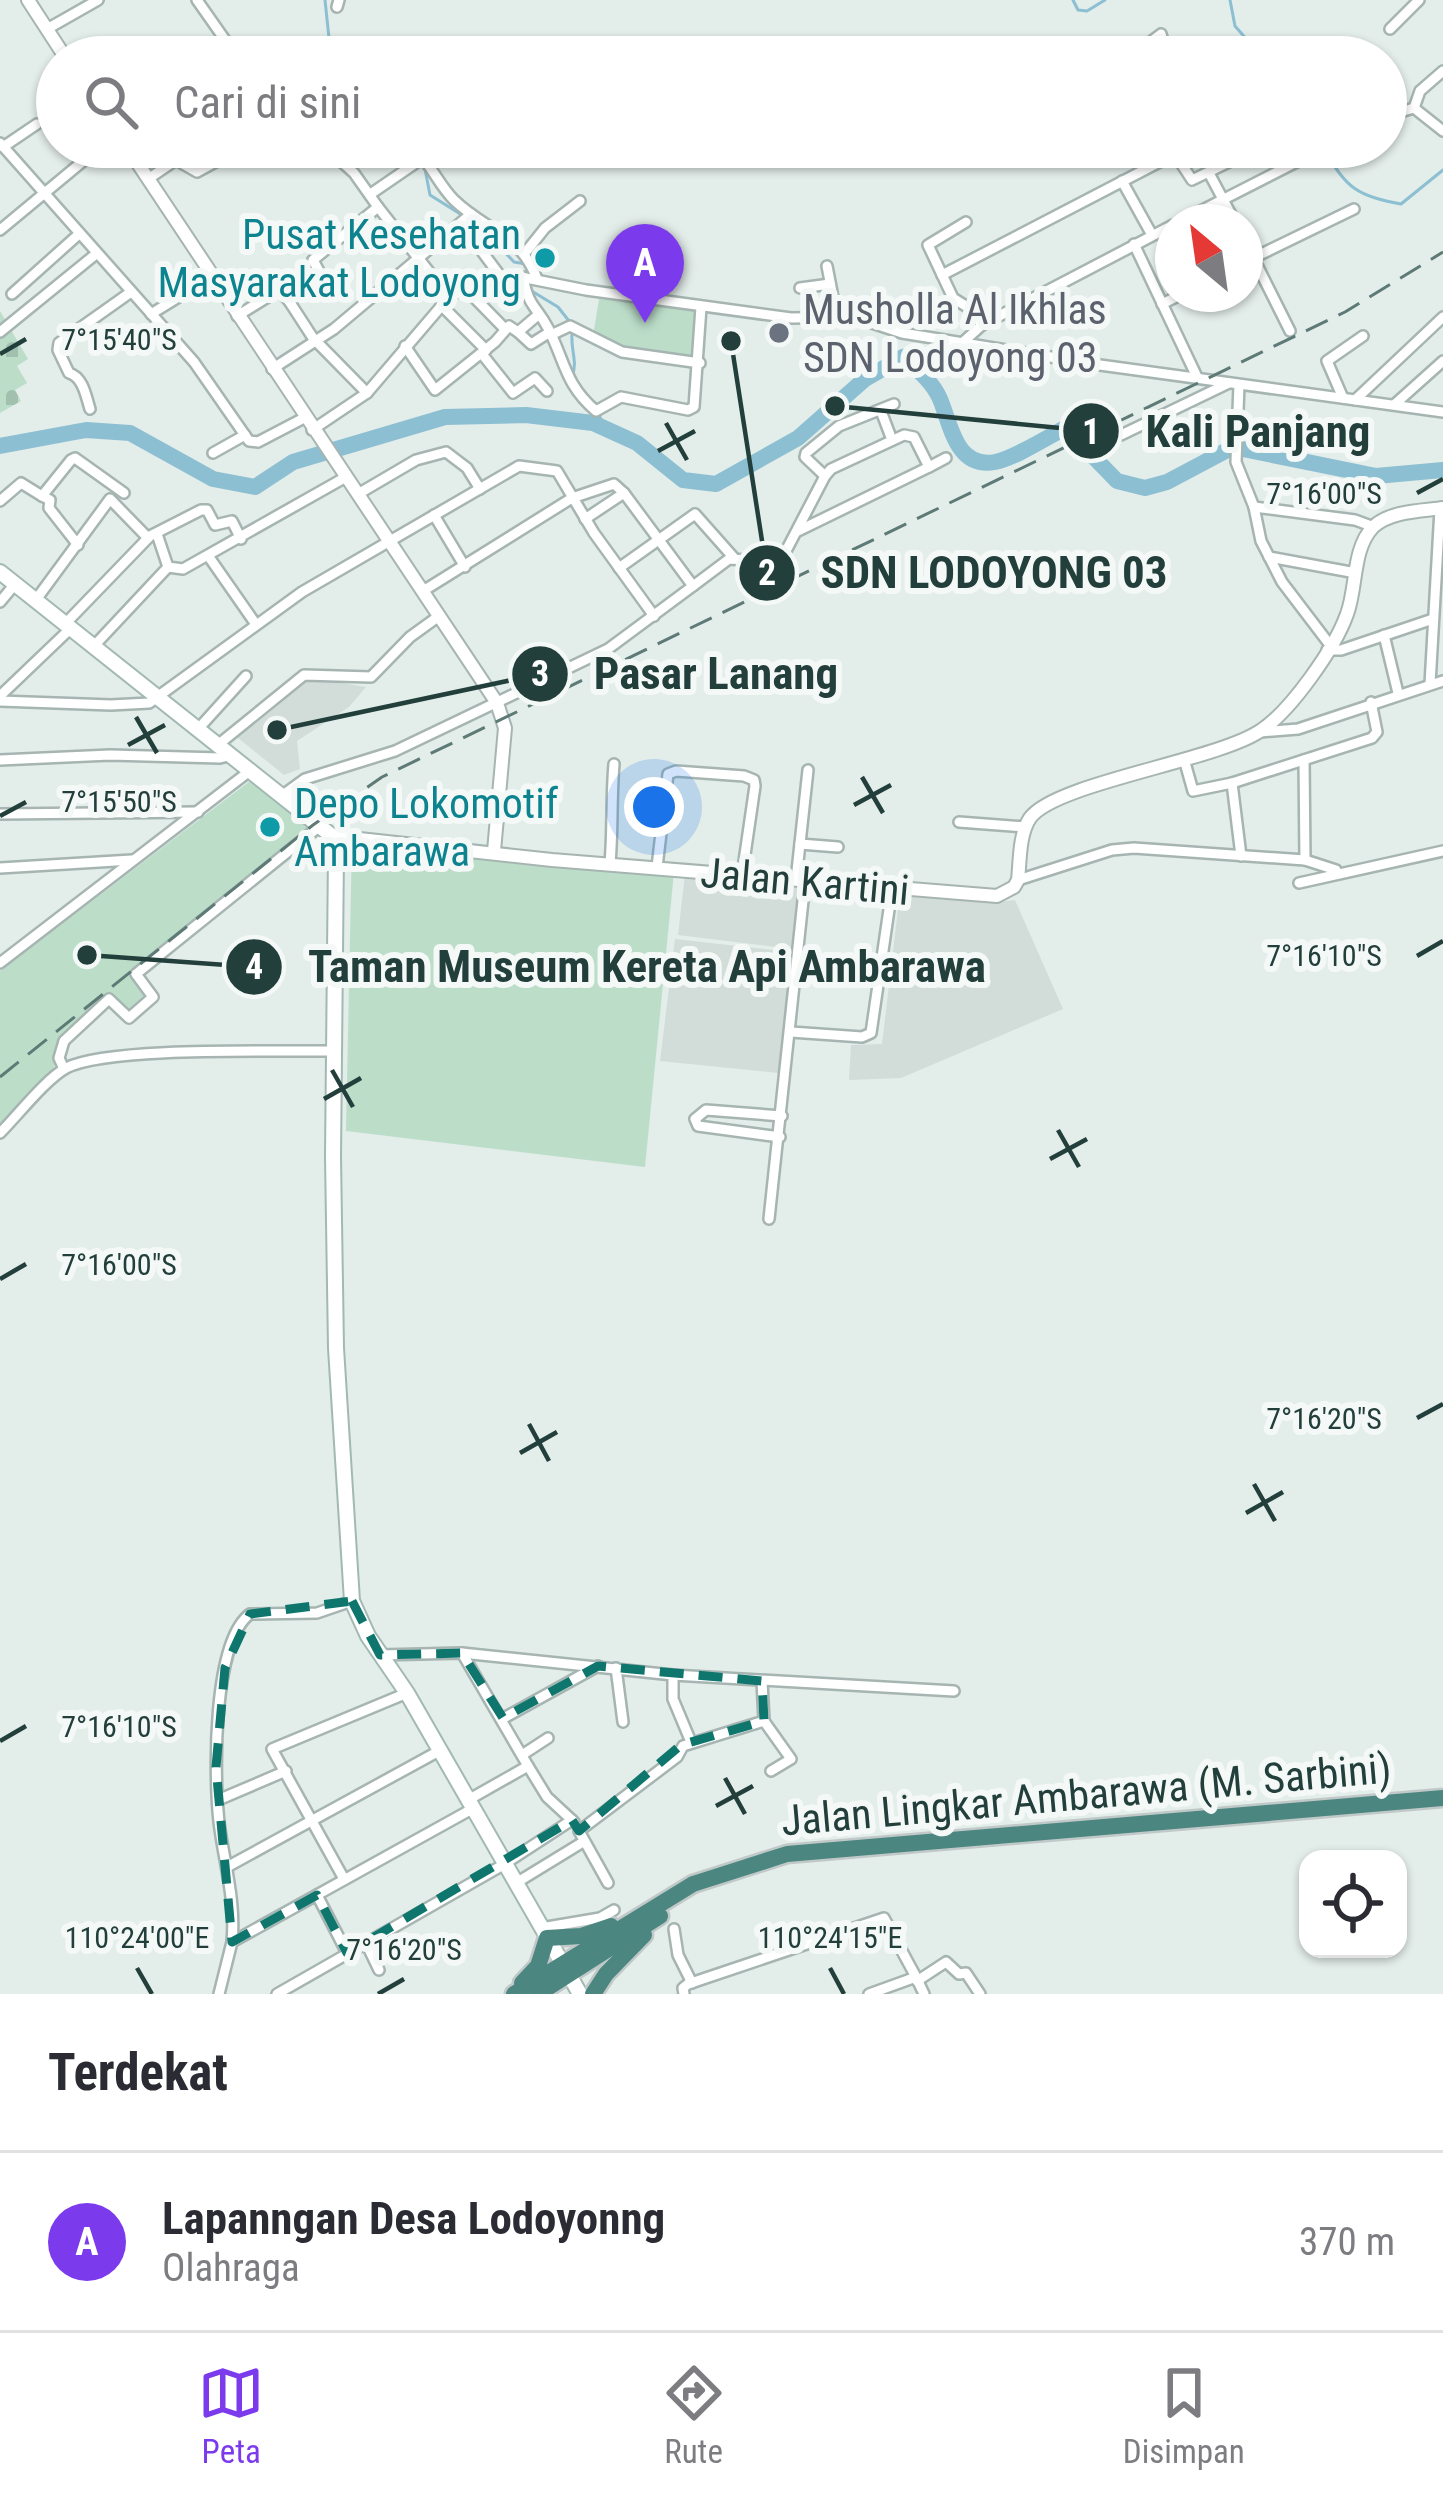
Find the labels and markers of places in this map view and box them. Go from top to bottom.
place label: Pusat Kesehatan Masyarakat Lodoyong [157,210,521,307]
pin: A [606,224,684,323]
marker: Pusat Kesehatan Masyarakat Lodoyong [532,245,558,271]
place label: Musholla Al Ikhlas SDN Lodoyong 03 [803,285,1107,382]
marker: Musholla Al Ikhlas SDN Lodoyong 03 [766,320,792,346]
callout: Kali Panjang [1061,391,1394,472]
callout: SDN LODOYONG 03 [737,532,1192,613]
callout: Pasar Lanang [510,633,862,714]
place label: Depo Lokomotif Ambarawa [294,779,558,876]
marker: Depo Lokomotif Ambarawa [257,814,283,840]
callout: Taman Museum Kereta Api Ambarawa [224,926,1010,1007]

